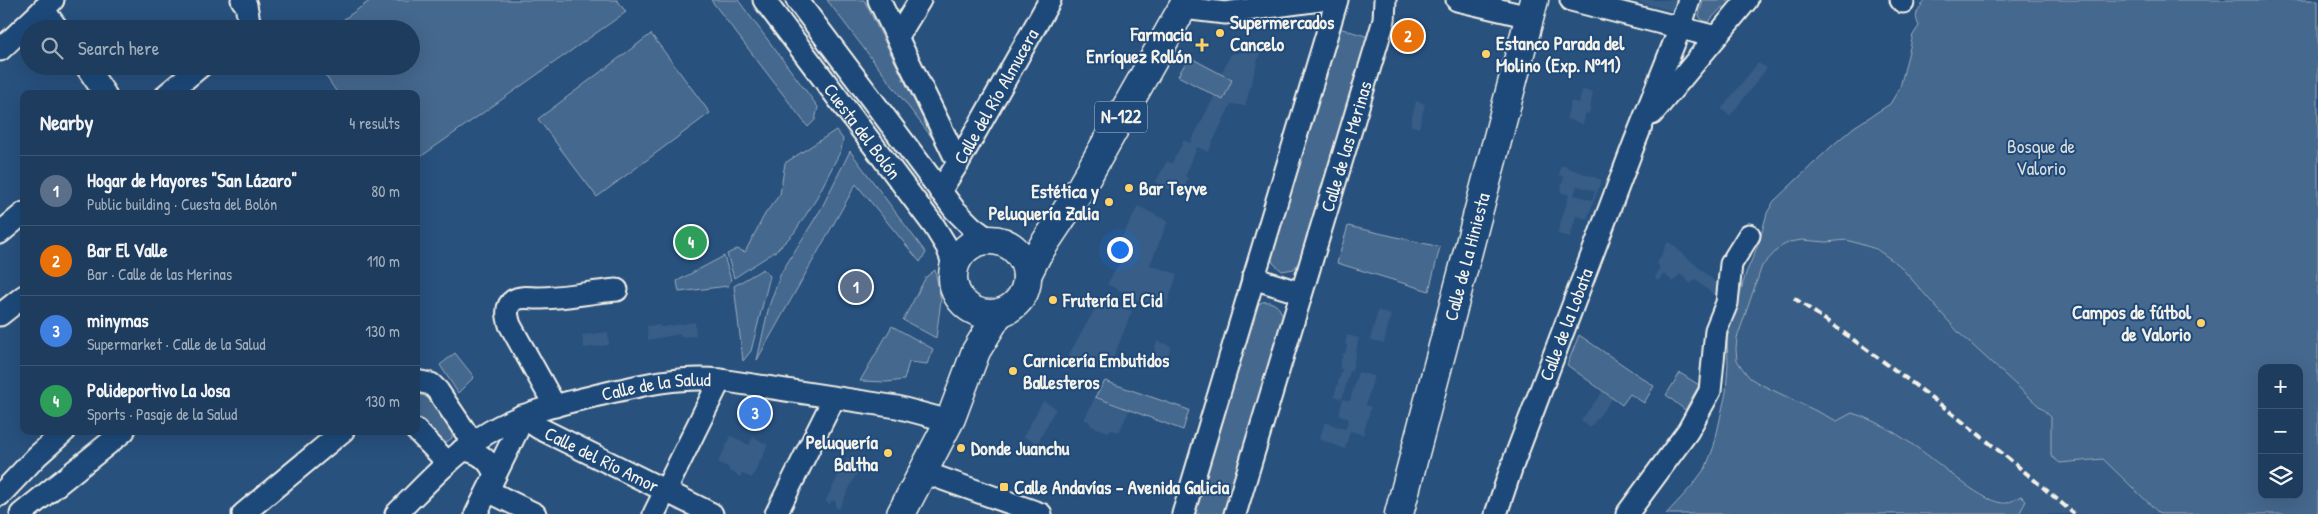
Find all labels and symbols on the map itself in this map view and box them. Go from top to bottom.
place label: Supermercados Cancelo [1230,9,1335,57]
pin: 2 [1392,17,1424,55]
place label: Farmacia Enríquez Rollón [1086,21,1193,70]
street label: Calle del Río Almucera [947,23,1045,169]
marker: Supermercados Cancelo [1214,27,1226,39]
place label: Estanco Parada del Molino (Exp. Nº11) [1496,30,1625,79]
marker: Farmacia Enríquez Rollón [1196,39,1208,51]
marker: Estanco Parada del Molino (Exp. Nº11) [1480,48,1492,60]
street label: Cuesta del Bolón [818,78,907,185]
street label: Calle de las Merinas [1314,78,1378,215]
road number: N-122 [1095,101,1147,132]
park label: Bosque de Valorio [2007,133,2075,181]
place label: Bar Teyve [1139,175,1208,202]
place label: Estética y Peluquería Zalia [988,178,1100,227]
marker: Bar Teyve [1123,182,1135,194]
street label: Calle de La Hiniesta [1437,189,1496,323]
marker: Estética y Peluquería Zalia [1103,196,1115,208]
pin: 4 [675,223,707,261]
your location [1107,237,1133,263]
street label: Calle de la Lobata [1533,264,1599,384]
pin: 1 [840,268,872,306]
place label: Frutería El Cid [1062,287,1163,313]
marker: Frutería El Cid [1047,294,1059,306]
place label: Campos de fútbol de Valorio [2072,299,2192,347]
marker: Campos de fútbol de Valorio [2195,317,2207,329]
place label: Carnicería Embutidos Ballesteros [1023,347,1170,395]
marker: Carnicería Embutidos Ballesteros [1007,365,1019,377]
street label: Calle de la Salud [599,366,712,407]
pin: 3 [739,394,771,432]
street label: Calle del Río Amor [540,420,664,499]
place label: Peluquería Baltha [806,429,879,477]
place label: Donde Juanchu [971,435,1070,461]
marker: Donde Juanchu [955,442,967,454]
marker: Peluquería Baltha [882,447,894,459]
place label: Calle Andavías - Avenida Galicia [1014,474,1230,500]
marker: Calle Andavías - Avenida Galicia [998,481,1010,493]

